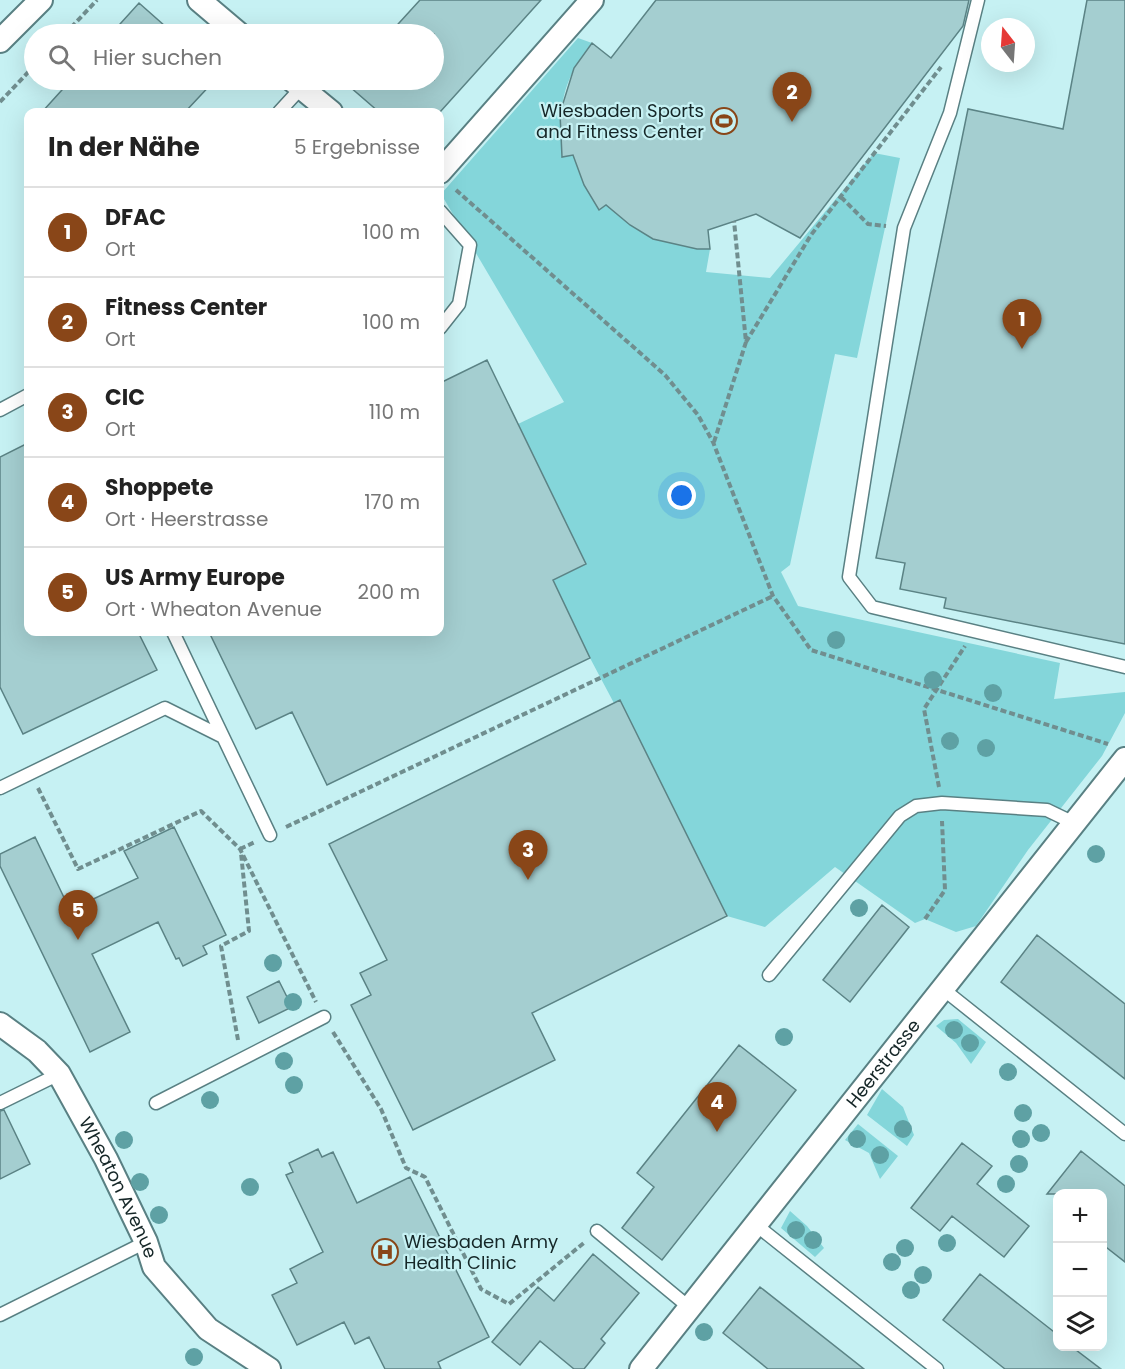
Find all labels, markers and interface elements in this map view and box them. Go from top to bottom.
north arrow [981,18,1035,72]
search box [24,24,444,90]
icon: search [45,41,78,74]
text: Hier suchen [93,42,222,73]
pin: 2 [772,72,812,122]
place label: Wiesbaden Sports and Fitness Center [536,98,704,144]
sports icon: Wiesbaden Sports and Fitness Center [709,106,739,136]
text: In der Nähe [48,129,200,165]
text: 5 Ergebnisse [294,133,420,161]
text: DFAC [105,202,166,233]
text: 1 [64,218,71,246]
text: 100 m [363,218,420,246]
text: Ort [105,235,135,263]
text: Fitness Center [105,292,267,323]
pin: 1 [1002,300,1042,349]
text: 2 [62,308,73,336]
text: 100 m [363,308,420,336]
text: Ort [105,325,135,353]
text: CIC [105,382,145,413]
text: 3 [61,398,74,426]
text: 110 m [369,398,420,426]
text: Ort [105,415,135,443]
text: Shoppete [105,472,213,503]
your location [667,481,696,510]
text: 4 [61,488,74,516]
text: 170 m [364,488,420,516]
text: Ort · Heerstrasse [105,505,268,533]
text: US Army Europe [105,562,285,593]
text: 5 [61,578,74,606]
text: 200 m [357,578,420,606]
text: Ort · Wheaton Avenue [105,595,322,623]
pin: 3 [508,830,548,880]
pin: 5 [58,890,98,940]
street label: Heerstrasse [840,1014,926,1113]
pin: 4 [698,1082,736,1132]
street label: Wheaton Avenue [73,1112,163,1261]
map controls [1053,1189,1107,1351]
button: + [1053,1189,1107,1243]
place label: Wiesbaden Army Health Clinic [404,1229,558,1275]
hospital icon: Wiesbaden Army Health Clinic [370,1237,400,1267]
button: − [1053,1243,1107,1297]
button: layers [1053,1297,1107,1351]

